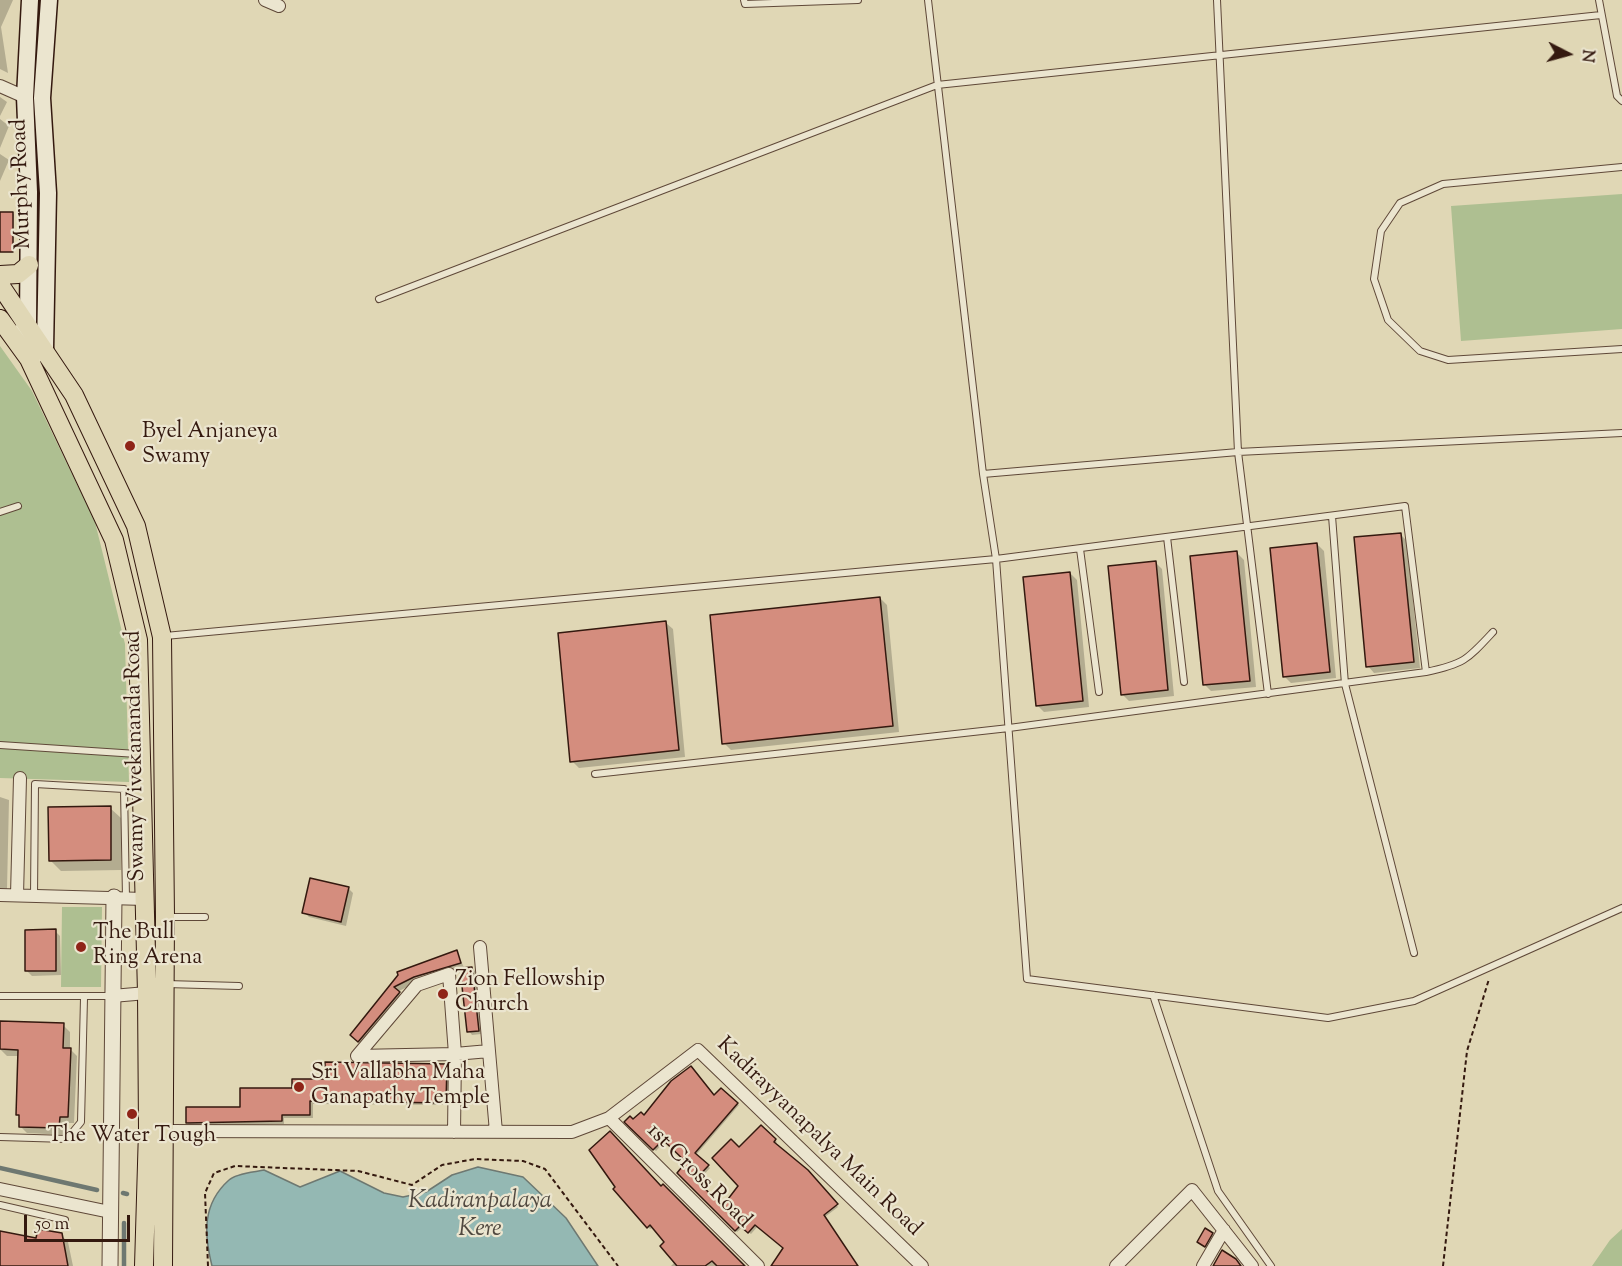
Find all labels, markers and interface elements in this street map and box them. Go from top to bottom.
north arrow [1538,24,1598,84]
text: N [1574,48,1599,63]
street label: Murphy Road [8,118,38,250]
place label: Byel Anjaneya Swamy [142,420,278,472]
marker: Byel Anjaneya Swamy [123,439,137,453]
street label: Swamy Vivekananda Road [122,630,152,882]
place label: The Bull Ring Arena [93,921,202,972]
marker: The Bull Ring Arena [74,940,88,954]
place label: Zion Fellowship Church [455,968,605,1020]
marker: Zion Fellowship Church [436,987,450,1001]
street label: Kadirayyanapalya Main Road [710,1033,926,1243]
place label: Sri Vallabha Maha Ganapathy Temple [311,1061,490,1112]
marker: Sri Vallabha Maha Ganapathy Temple [292,1080,306,1094]
marker: The Water Tough [125,1107,139,1121]
street label: 1st Cross Road [640,1119,756,1235]
place label: The Water Tough [48,1124,216,1150]
water label: Kadiranpalaya Kere [408,1189,552,1245]
scale bar [27,1203,134,1241]
text: 50 m [35,1212,69,1238]

